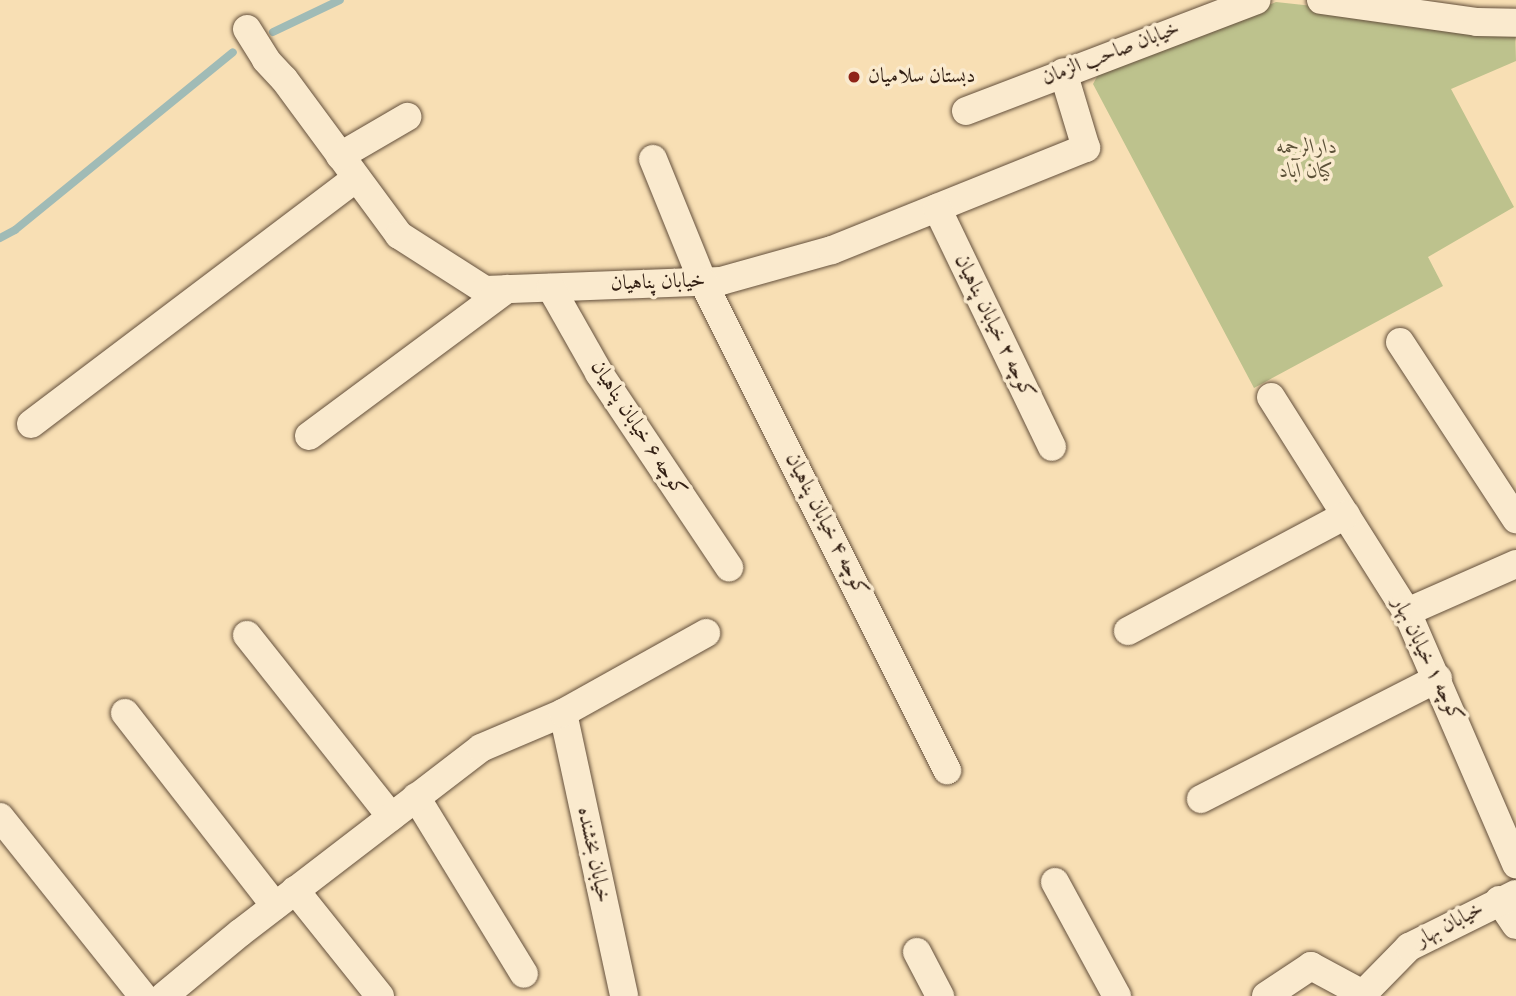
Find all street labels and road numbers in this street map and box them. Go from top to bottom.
street label: خیابان صاحب الزمان [1039,16,1183,92]
street label: کوچه ۲ خیابان پناهیان [948,251,1040,403]
street label: خیابان پناهیان [610,269,706,297]
street label: کوچه ۶ خیابان پناهیان [584,356,692,502]
street label: کوچه ۴ خیابان پناهیان [779,449,873,601]
street label: کوچه ۱ خیابان بهار [1386,593,1468,727]
street label: خیابان بخشنده [571,805,615,905]
street label: خیابان بهار [1412,897,1488,953]

